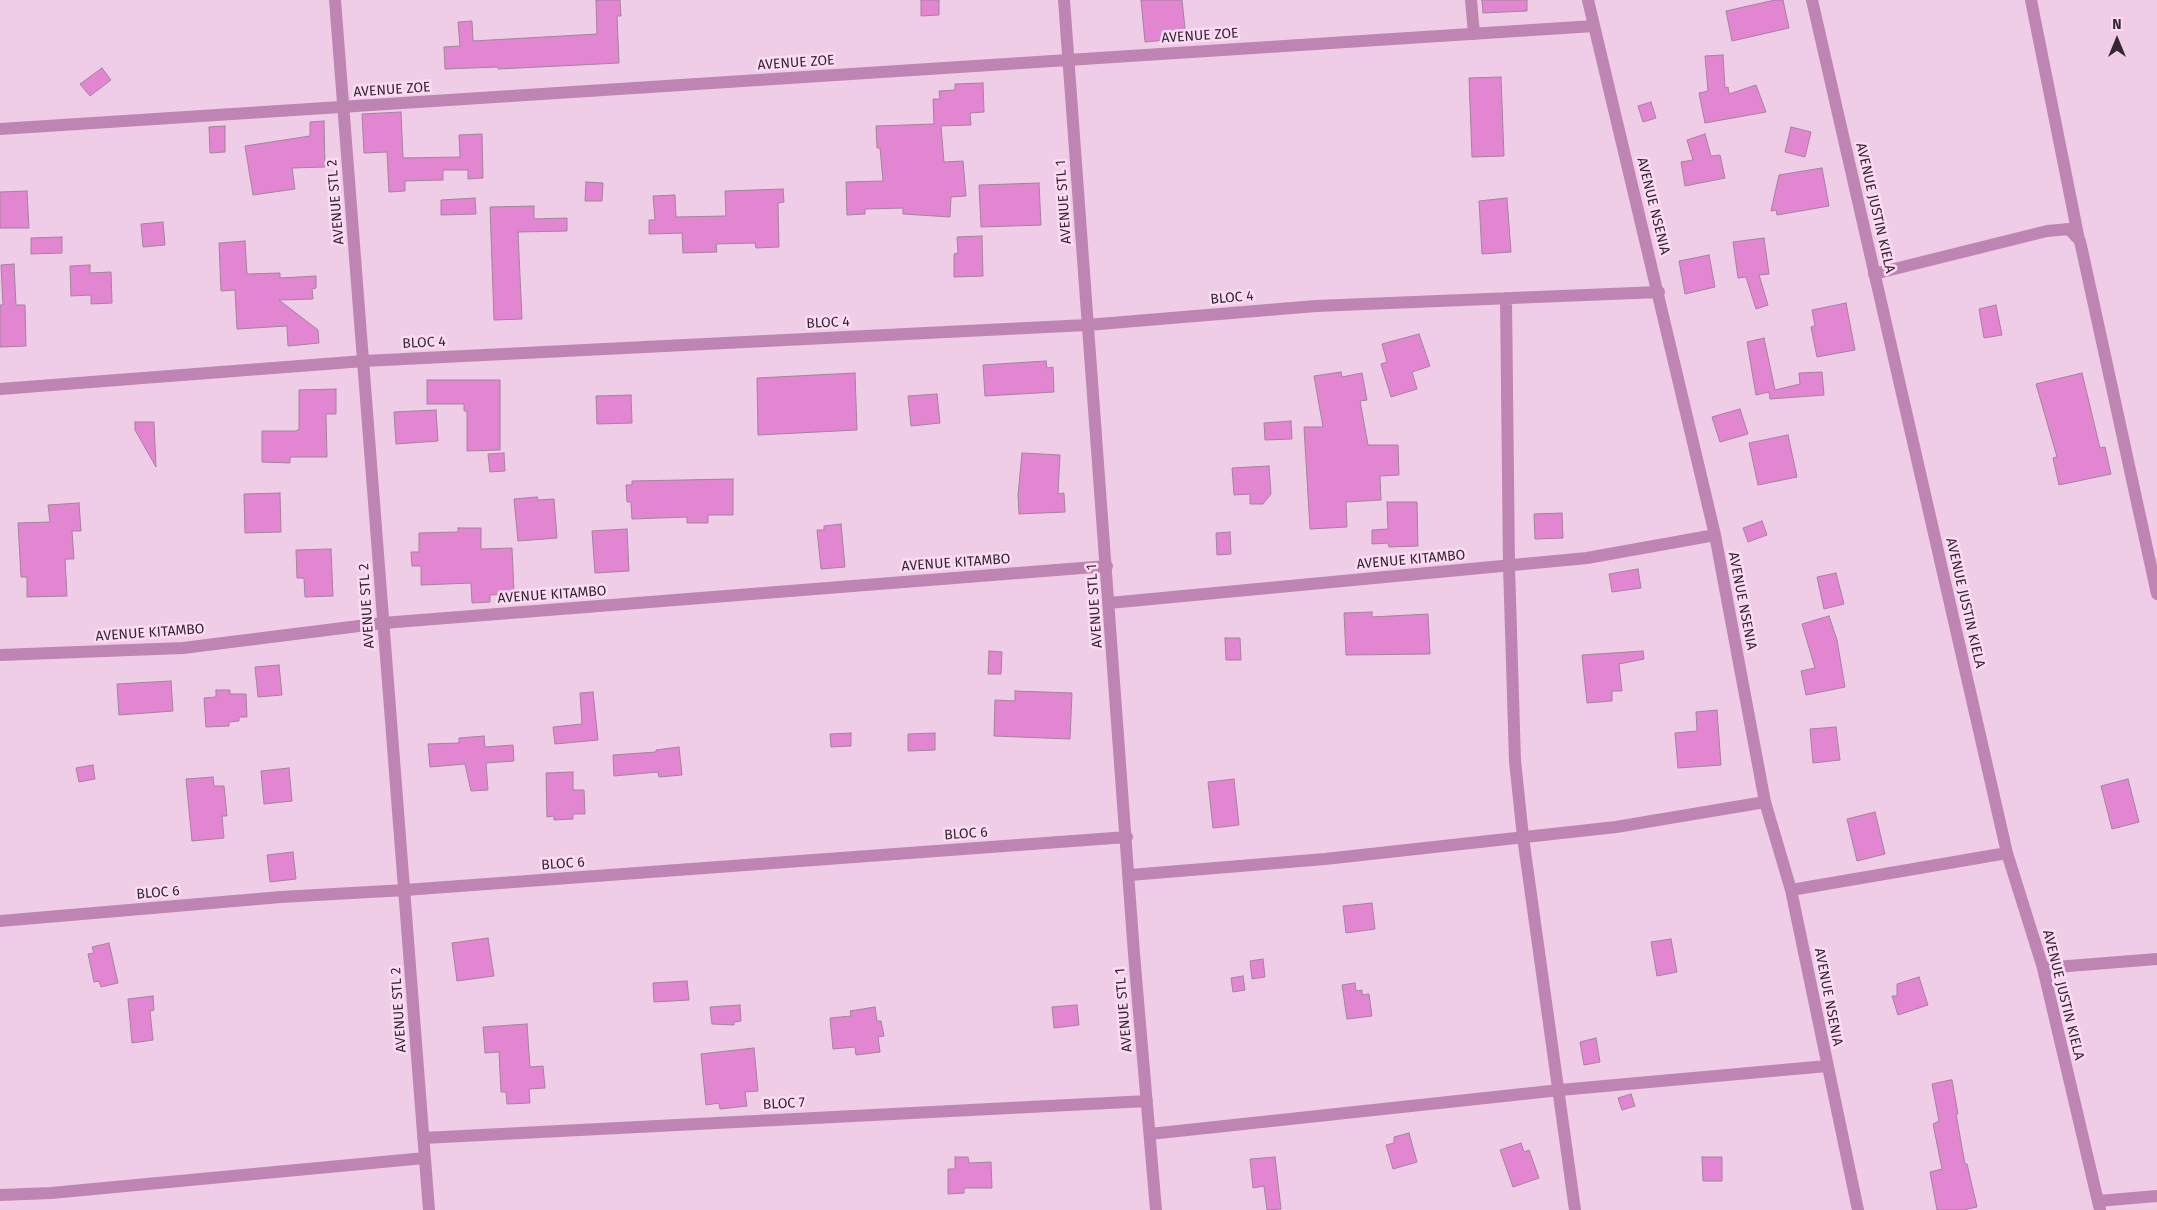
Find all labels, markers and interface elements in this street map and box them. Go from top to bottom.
north arrow [2092,15,2142,65]
text: N [2112,16,2122,33]
street label: AVENUE ZOE [1161,25,1239,47]
street label: AVENUE ZOE [757,52,835,74]
street label: AVENUE ZOE [353,79,431,101]
street label: AVENUE JUSTIN KIELA [1852,141,1898,275]
street label: AVENUE NSENIA [1633,156,1673,256]
street label: AVENUE STL 2 [324,159,348,245]
street label: AVENUE STL 1 [1053,159,1075,245]
street label: BLOC 4 [1210,288,1254,308]
street label: BLOC 4 [806,313,850,333]
street label: BLOC 4 [402,333,446,353]
street label: AVENUE JUSTIN KIELA [1942,536,1988,670]
street label: AVENUE KITAMBO [1356,547,1466,573]
street label: AVENUE KITAMBO [901,551,1011,575]
street label: AVENUE NSENIA [1724,551,1760,651]
street label: AVENUE STL 2 [356,563,378,649]
street label: AVENUE STL 1 [1084,563,1106,649]
street label: AVENUE KITAMBO [497,583,607,607]
street label: AVENUE KITAMBO [95,621,205,645]
street label: BLOC 6 [944,824,988,844]
street label: BLOC 6 [541,854,585,874]
street label: BLOC 6 [136,883,180,903]
street label: AVENUE JUSTIN KIELA [2039,928,2087,1062]
street label: AVENUE NSENIA [1810,947,1846,1047]
street label: AVENUE STL 2 [388,967,410,1053]
street label: AVENUE STL 1 [1112,967,1136,1053]
street label: BLOC 7 [762,1095,806,1113]

